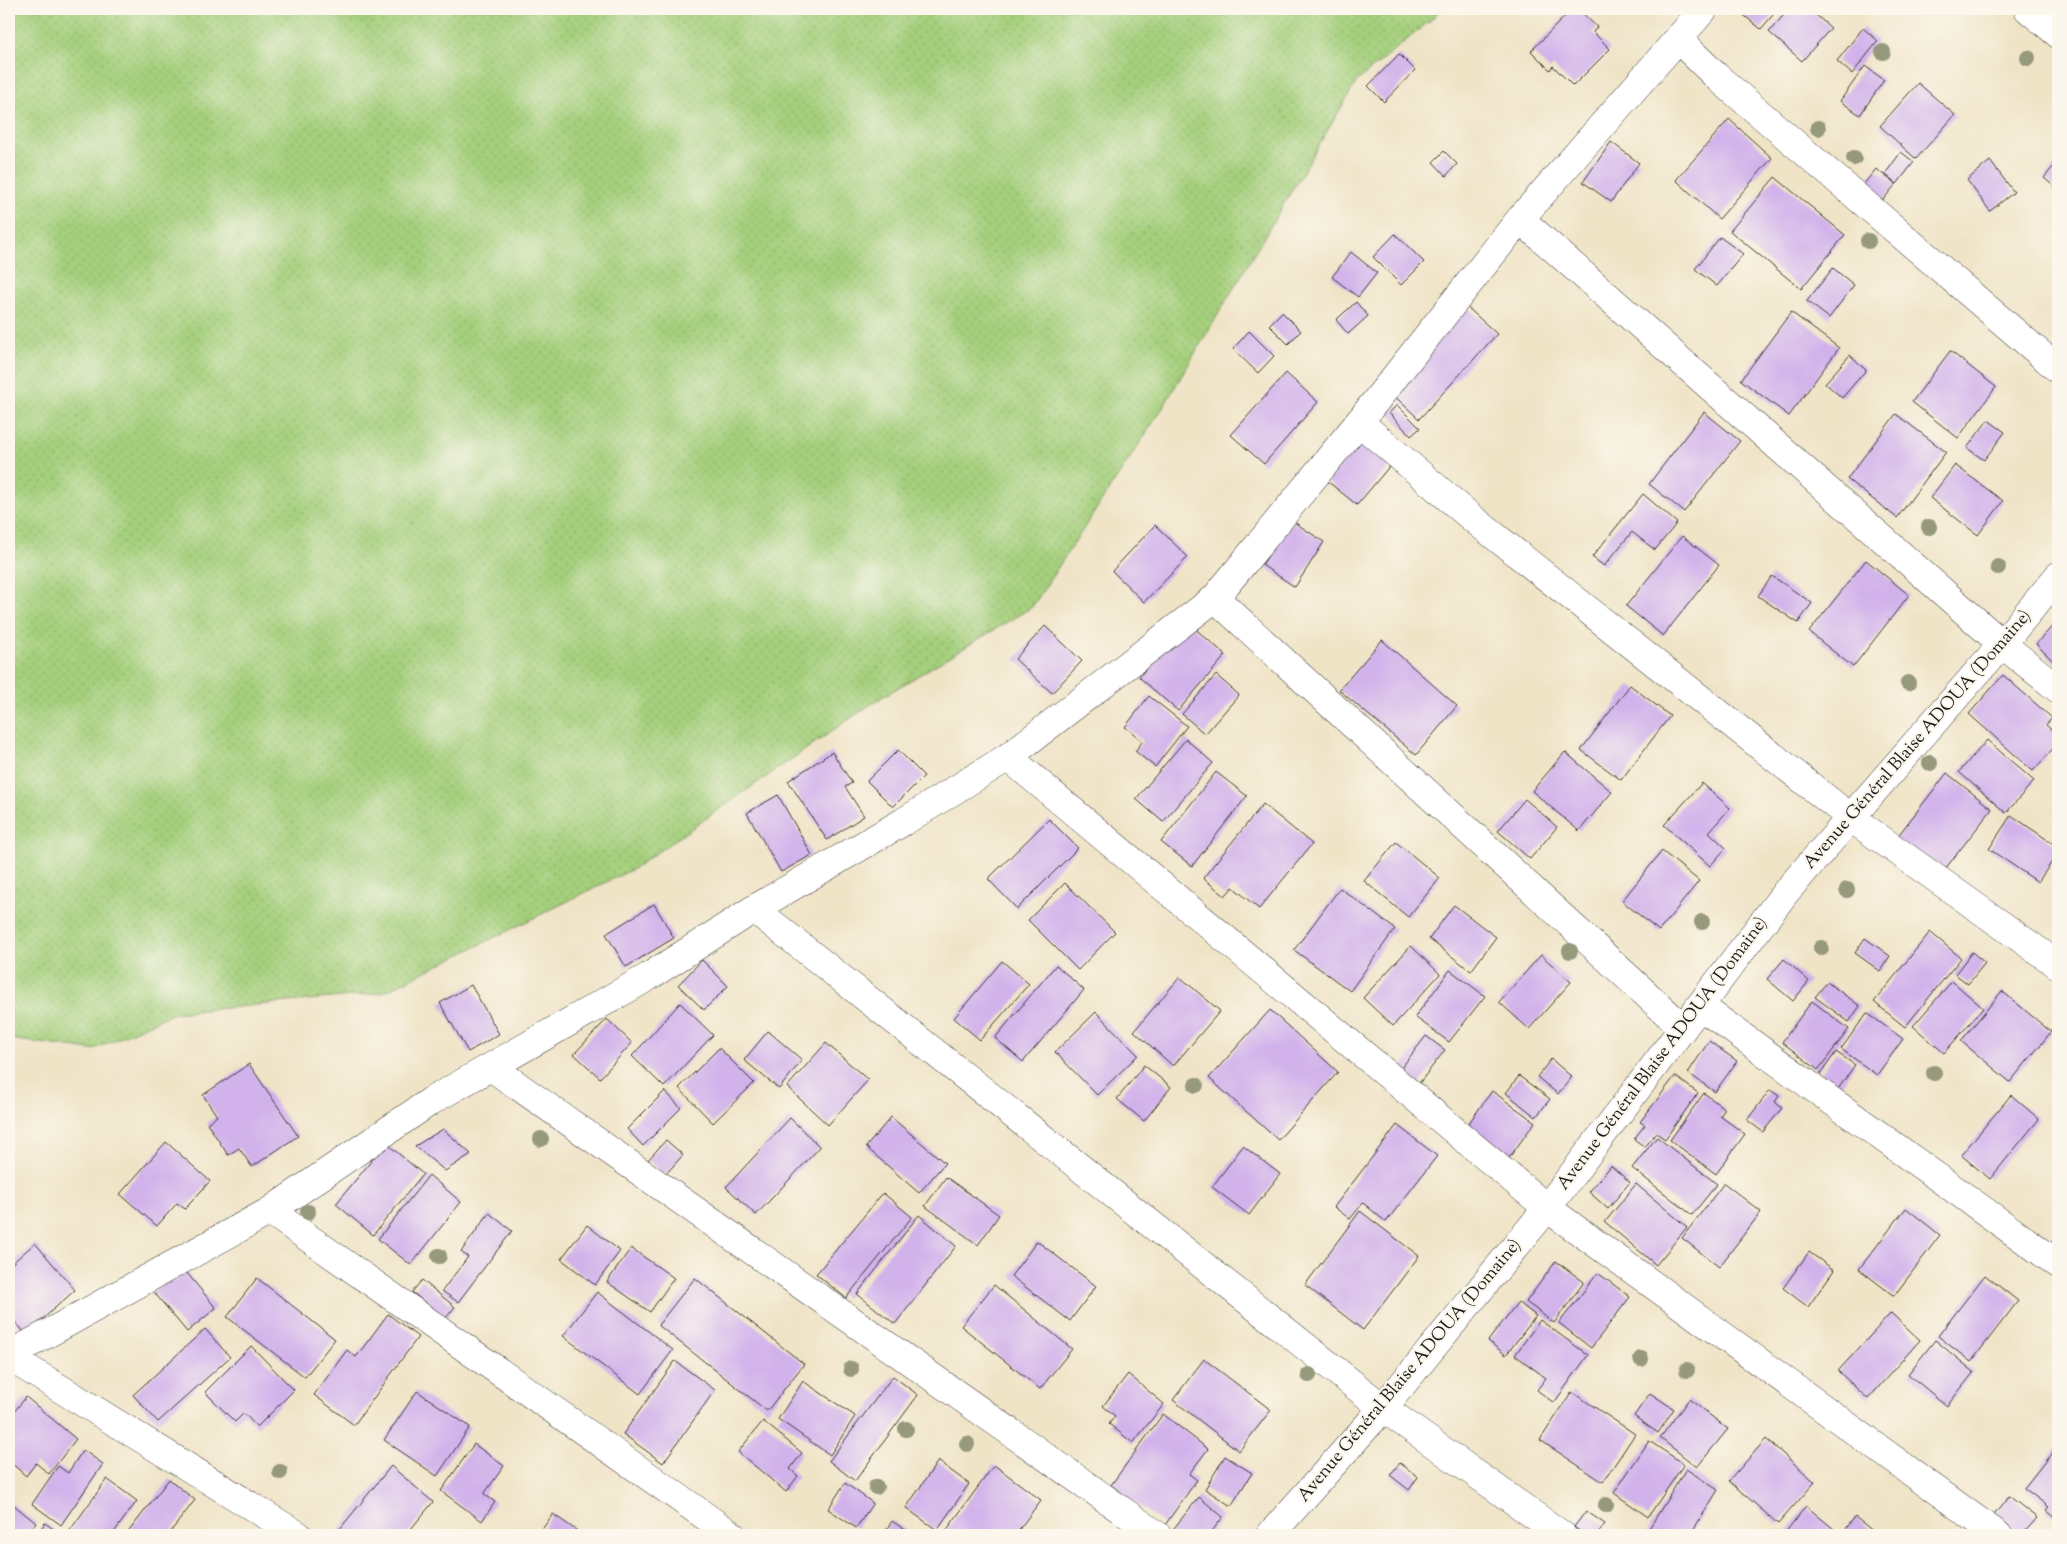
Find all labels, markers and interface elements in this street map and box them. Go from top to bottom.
street label: Avenue Général Blaise ADOUA (Domaine) [1798,605,2038,875]
street label: Avenue Général Blaise ADOUA (Domaine) [1551,912,1775,1196]
street label: Avenue Général Blaise ADOUA (Domaine) [1292,1234,1528,1508]

